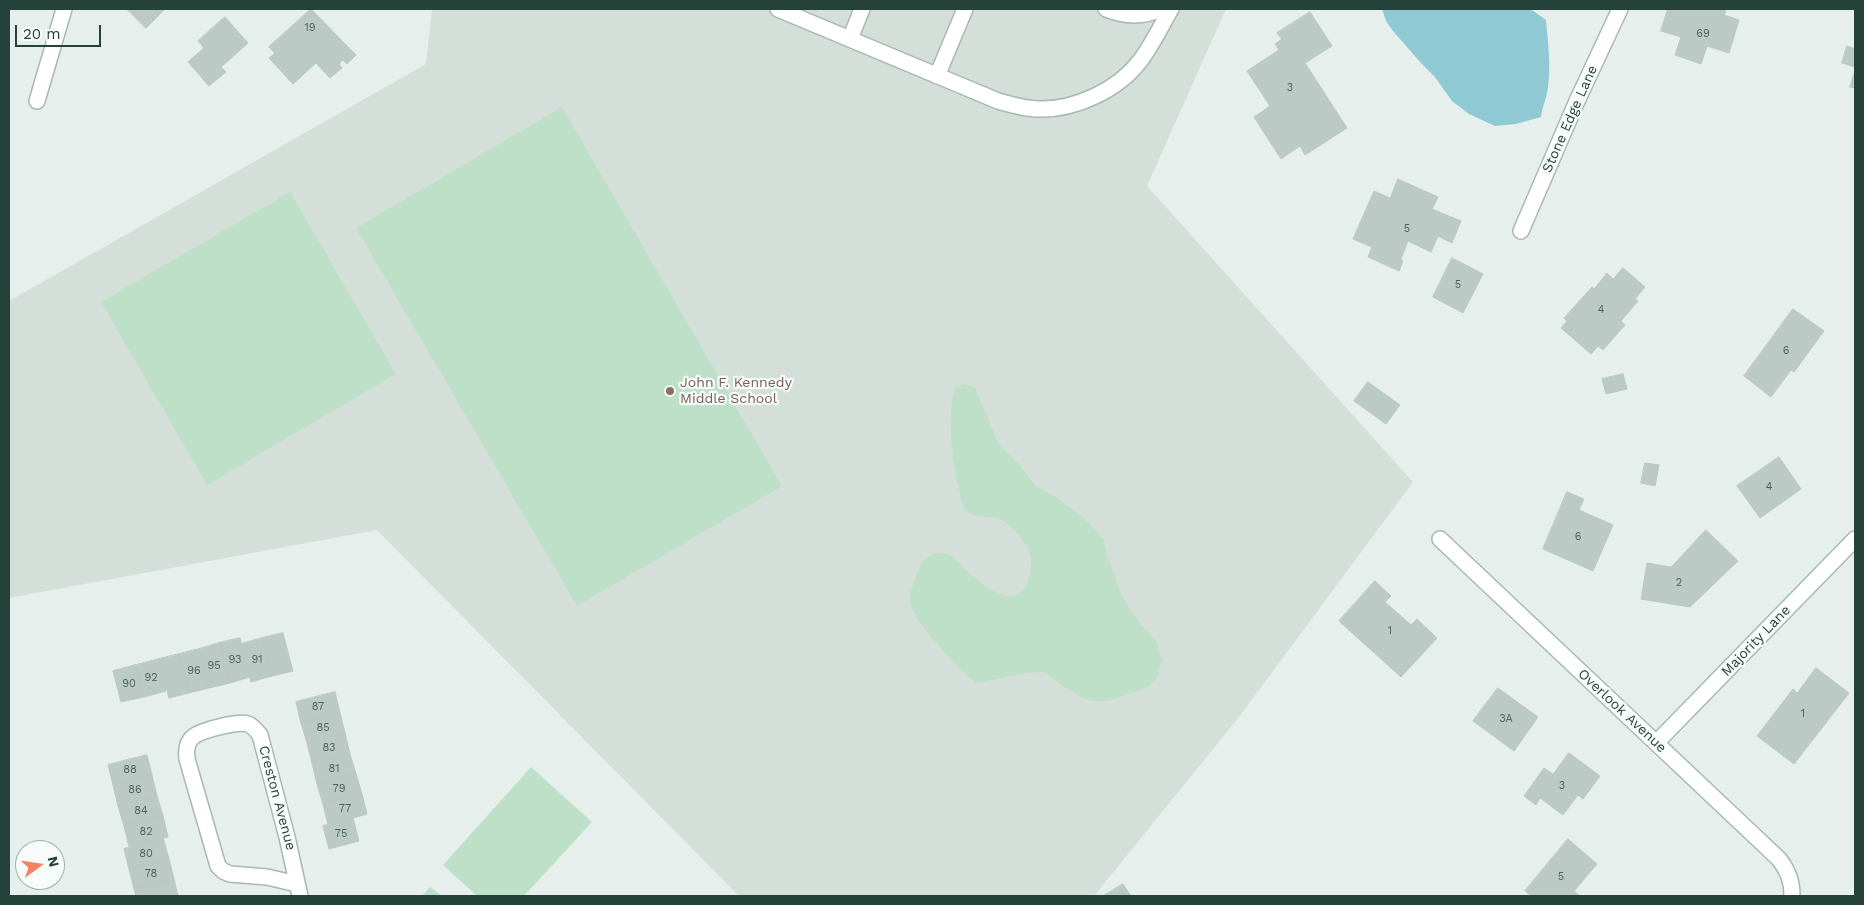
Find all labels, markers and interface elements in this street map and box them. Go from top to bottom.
scale bar [18,15,104,47]
house number: 19 [304,21,316,35]
text: 20 m [23,25,61,43]
house number: 69 [1696,27,1710,41]
street label: Stone Edge Lane [1539,63,1601,175]
house number: 3 [1287,81,1293,95]
house number: 5 [1404,222,1410,236]
house number: 5 [1455,278,1461,292]
house number: 4 [1598,303,1604,317]
house number: 6 [1783,344,1789,358]
place label: John F. Kennedy Middle School [680,375,792,408]
marker: John F. Kennedy Middle School [664,385,676,397]
house number: 4 [1766,480,1772,494]
house number: 6 [1575,530,1581,544]
house number: 2 [1676,576,1682,590]
street label: Majority Lane [1718,602,1794,680]
house number: 1 [1388,624,1392,638]
house number: 93 [229,653,241,667]
house number: 91 [251,653,263,667]
house number: 95 [207,659,221,673]
house number: 96 [187,664,201,678]
street label: Overlook Avenue [1574,666,1670,756]
house number: 92 [144,671,158,685]
house number: 90 [122,677,136,691]
house number: 87 [312,700,324,714]
house number: 1 [1801,707,1805,721]
house number: 3A [1499,712,1513,726]
house number: 85 [316,721,330,735]
house number: 83 [323,741,335,755]
street label: Creston Avenue [255,744,299,852]
house number: 81 [328,762,340,776]
house number: 88 [123,763,137,777]
house number: 3 [1559,779,1565,793]
house number: 79 [333,782,345,796]
house number: 86 [128,783,142,797]
house number: 77 [339,802,351,816]
house number: 84 [134,804,148,818]
house number: 82 [139,825,153,839]
house number: 75 [335,827,347,841]
north arrow [15,840,65,890]
house number: 80 [139,847,153,861]
text: N [45,855,63,869]
house number: 78 [145,867,157,881]
house number: 5 [1558,870,1564,884]

